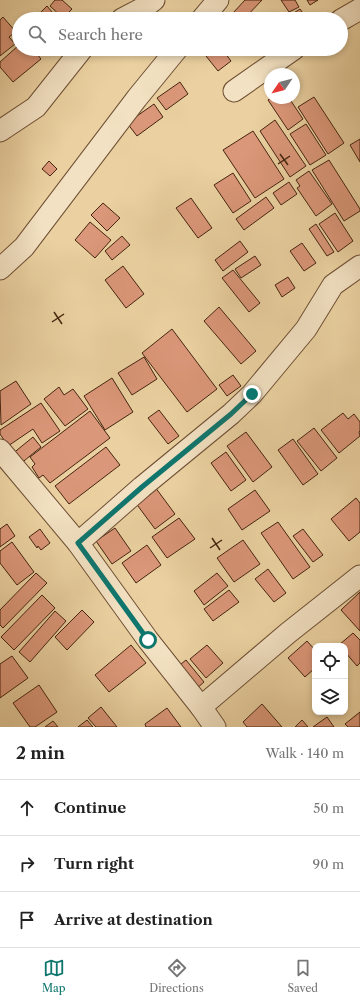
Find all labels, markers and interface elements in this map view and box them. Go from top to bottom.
search box [12,12,348,56]
icon: search [26,23,48,45]
text: Search here [58,25,143,44]
north arrow [264,68,300,104]
route end [243,385,261,403]
route start [139,631,157,649]
map controls [312,643,348,715]
button: locate [312,643,348,679]
button: layers [312,679,348,715]
text: 2 min [16,743,65,763]
text: Walk · 140 m [266,745,344,761]
icon: ahead [16,797,38,819]
text: Continue [54,798,126,817]
text: 50 m [313,800,344,816]
icon: right [16,853,38,875]
text: Turn right [54,854,134,873]
text: 90 m [313,856,344,872]
icon: arrive [16,909,38,931]
text: Arrive at destination [54,910,213,929]
tab: Map [42,957,66,995]
tab: Directions [149,957,204,995]
tab: Saved [288,957,318,995]

